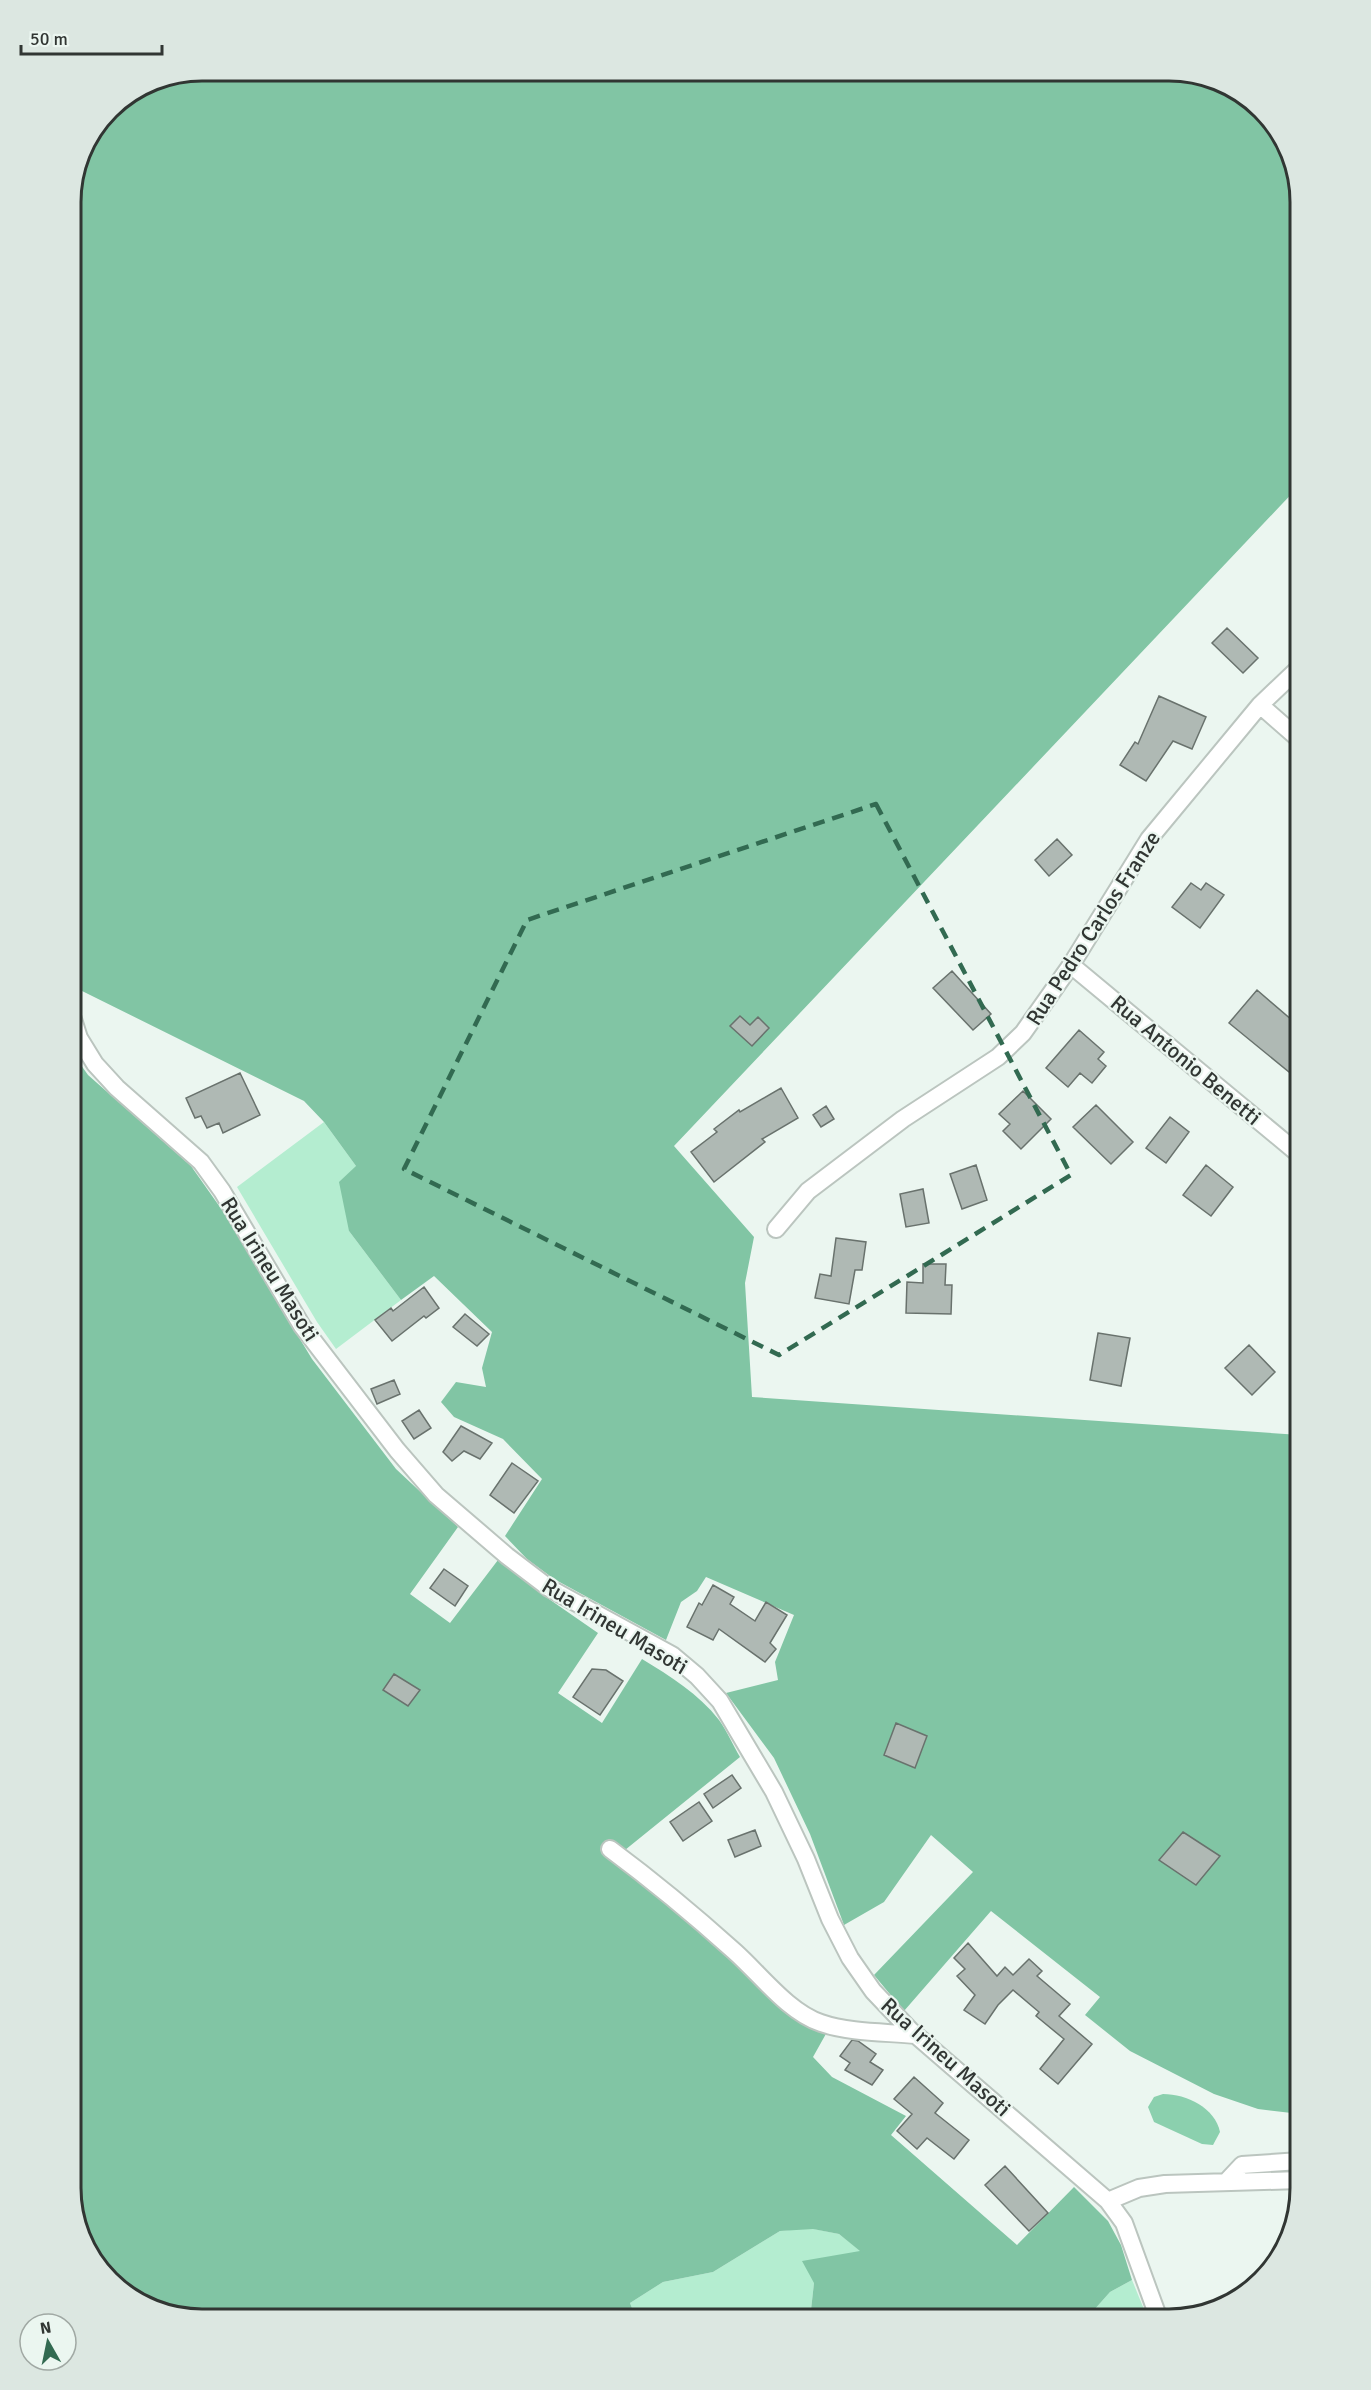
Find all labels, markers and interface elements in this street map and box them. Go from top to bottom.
scale bar [21,18,162,56]
text: 50 m [30,28,68,50]
street label: Rua Pedro Carlos Franze [1020,826,1166,1030]
street label: Rua Antonio Benetti [1105,989,1267,1131]
street label: Rua Irineu Masoti [215,1192,325,1346]
street label: Rua Irineu Masoti [537,1572,693,1680]
street label: Rua Irineu Masoti [876,1992,1016,2122]
north arrow [18,2312,78,2372]
text: N [39,2317,53,2339]

